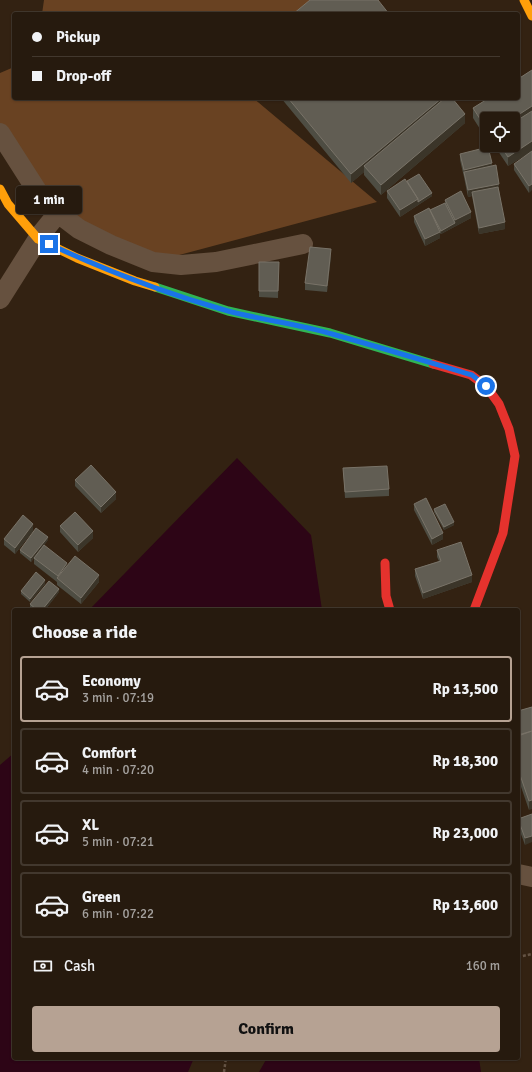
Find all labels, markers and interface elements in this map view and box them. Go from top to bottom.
text: Pickup [56,28,100,46]
text: Drop-off [56,67,111,85]
map controls [480,112,520,152]
button: locate [480,112,520,152]
callout: 1 min [16,186,82,214]
text: 1 min [33,192,65,208]
route end [40,235,58,253]
route start [477,377,495,395]
text: Choose a ride [32,621,137,643]
icon: car [34,671,70,707]
text: Economy [82,672,141,690]
text: Rp 13,500 [432,680,498,698]
text: 3 min · 07:19 [82,690,154,706]
icon: car [34,743,70,779]
text: Comfort [82,744,136,762]
text: Rp 18,300 [432,752,498,770]
text: 4 min · 07:20 [82,762,154,778]
icon: car [34,815,70,851]
text: XL [82,816,99,834]
text: Rp 23,000 [432,824,498,842]
text: 5 min · 07:21 [82,834,154,850]
icon: car [34,887,70,923]
text: Green [82,888,121,906]
text: Rp 13,600 [432,896,498,914]
text: 6 min · 07:22 [82,906,154,922]
icon: cash [32,955,54,977]
text: Cash [64,957,95,975]
text: 160 m [466,958,500,974]
button: Confirm [32,1006,500,1052]

